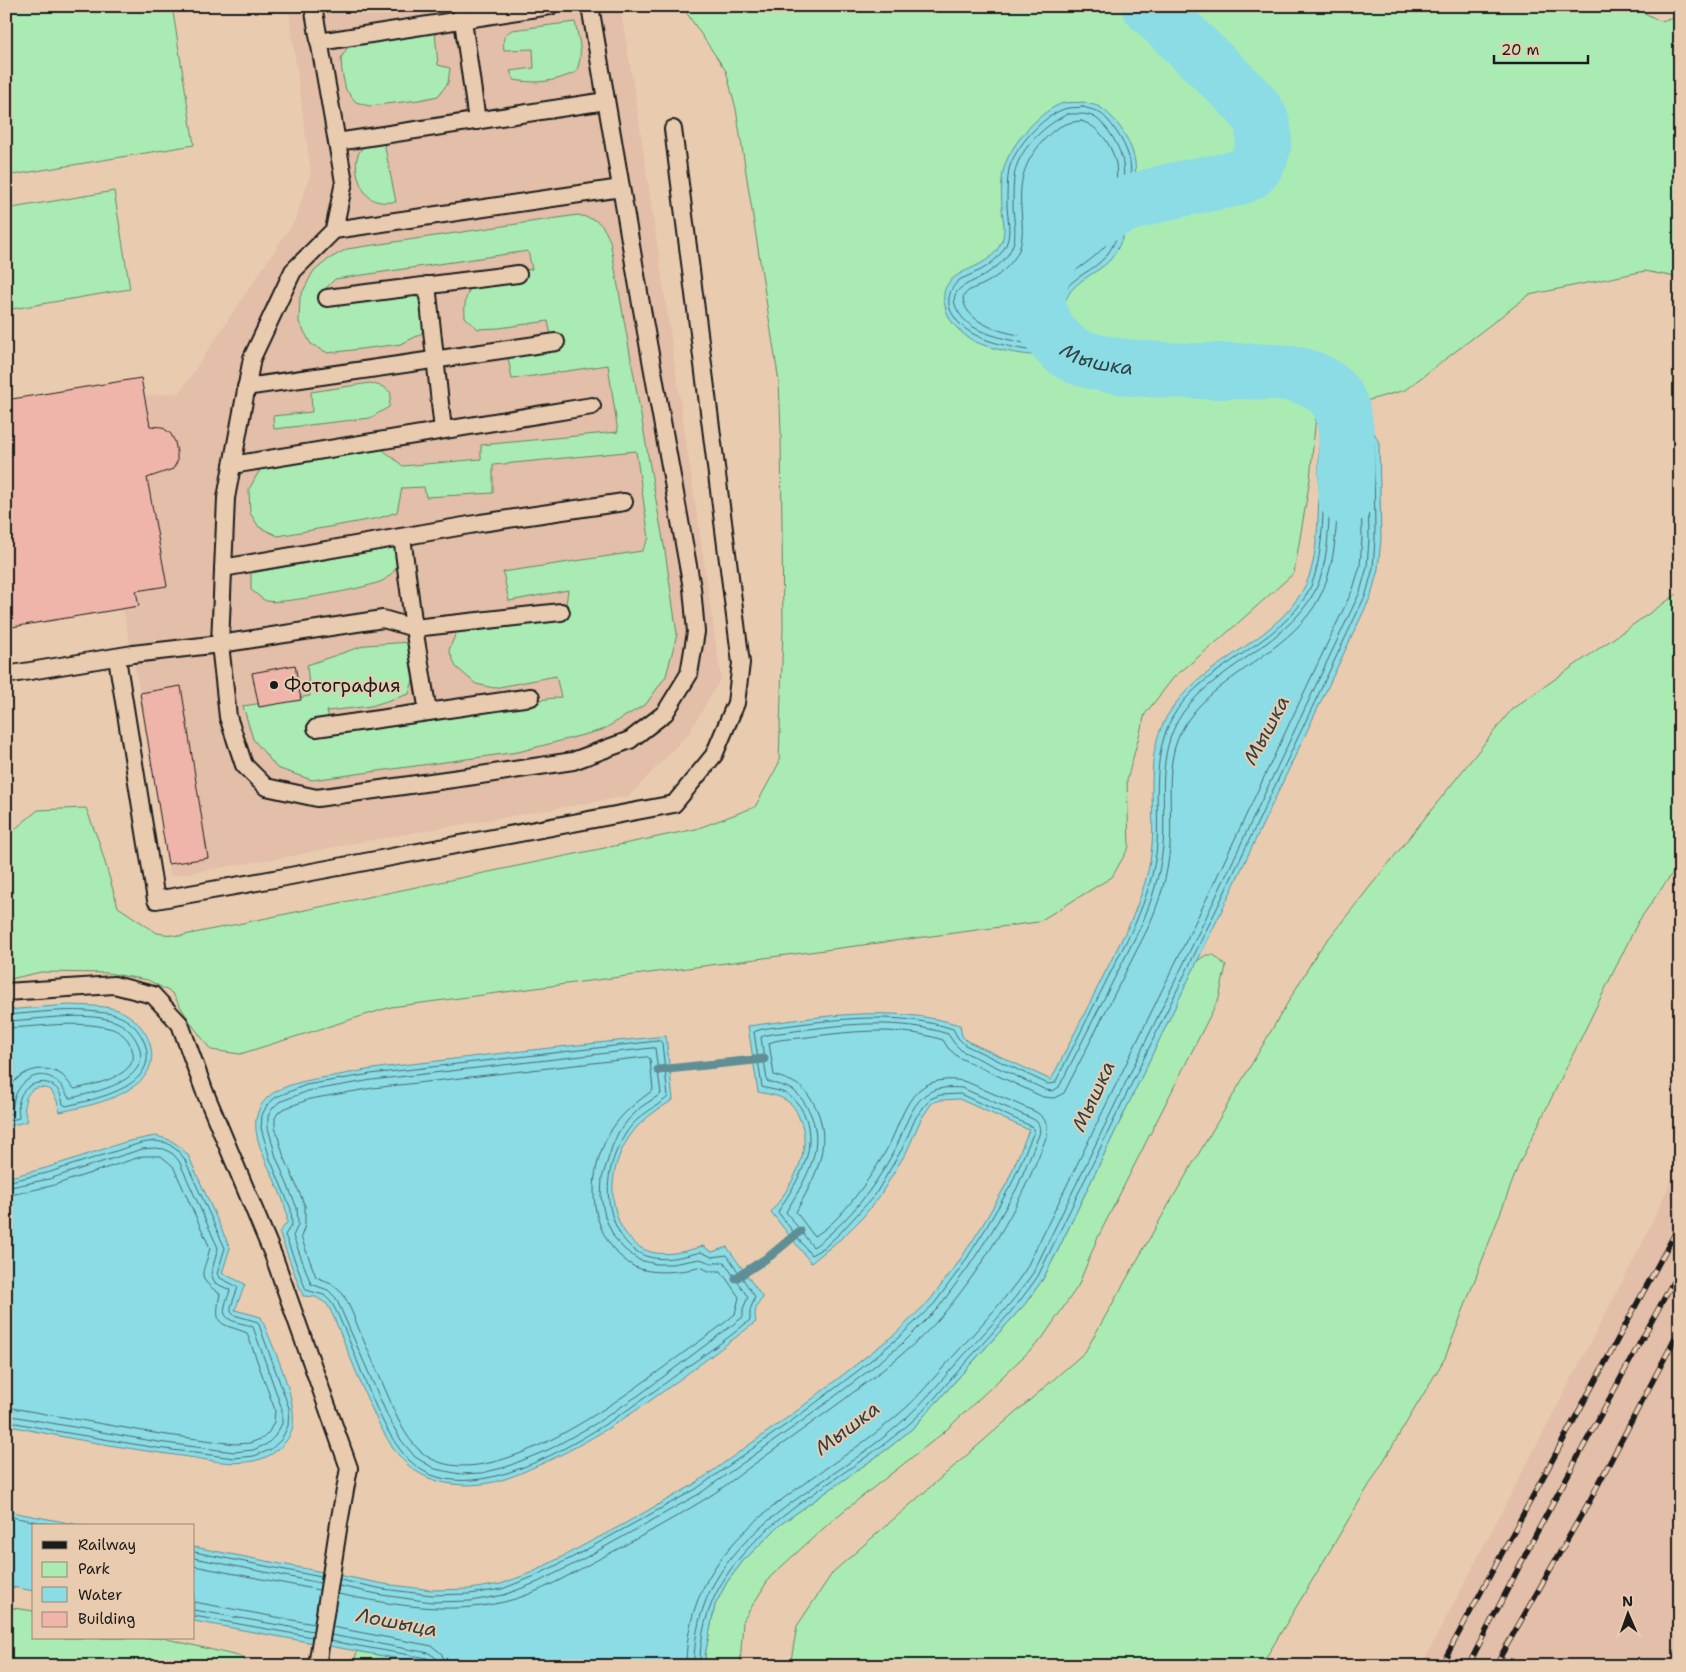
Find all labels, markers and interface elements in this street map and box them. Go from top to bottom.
scale bar [1494,32,1587,64]
text: 20 m [1501,40,1540,60]
water label: Мышка [1055,337,1135,381]
place label: Фотография [284,673,401,698]
marker: Фотография [268,679,280,691]
water label: Мышка [1237,691,1295,769]
water label: Мышка [1065,1057,1121,1135]
water label: Мышка [809,1395,885,1461]
legend [32,1524,195,1640]
text: Railway [78,1535,136,1555]
text: Park [78,1559,110,1579]
text: Water [78,1585,122,1605]
north arrow [1604,1590,1654,1640]
text: N [1622,1592,1633,1610]
water label: Лошыца [353,1601,440,1643]
text: Building [78,1609,135,1629]

